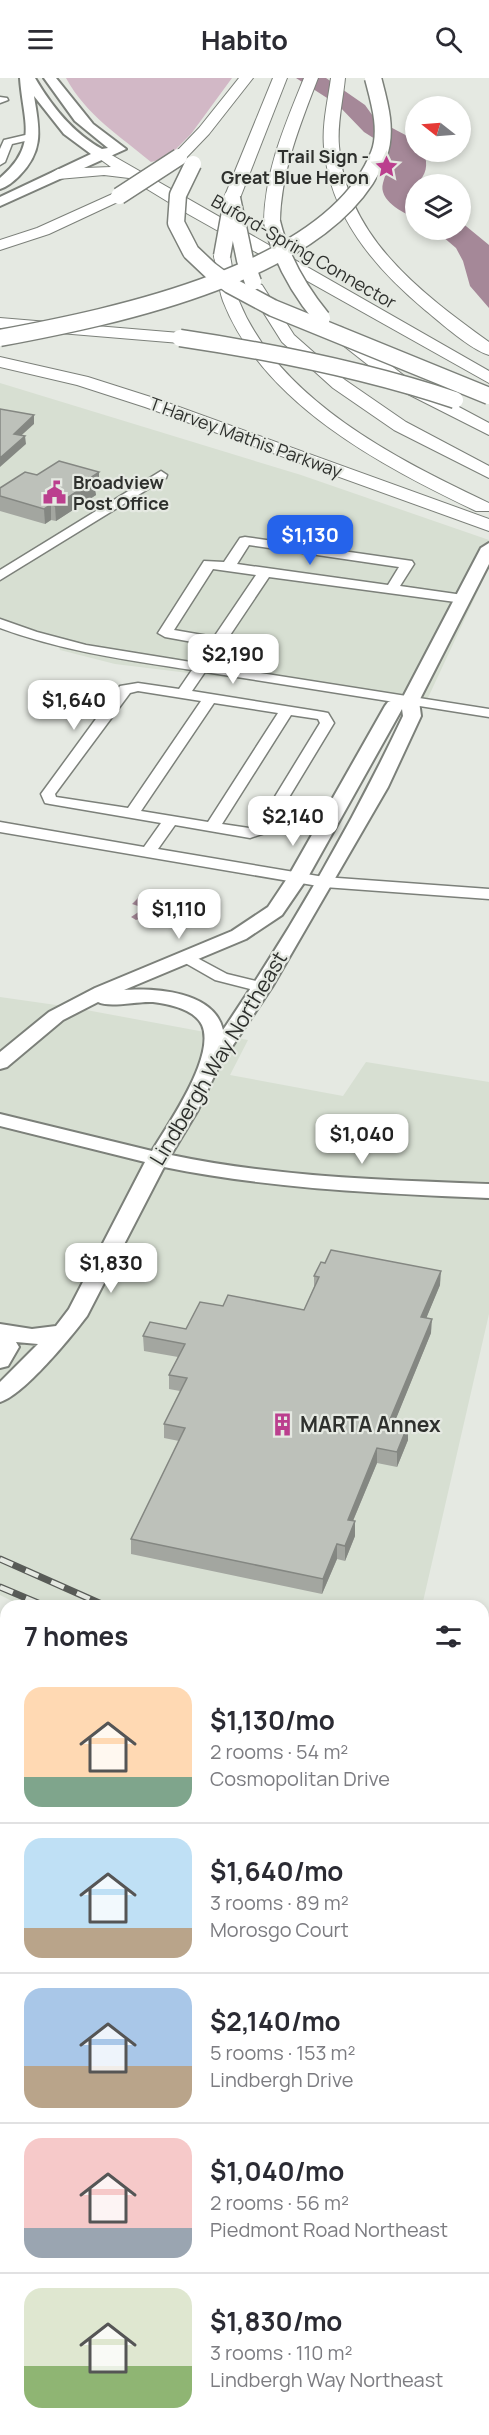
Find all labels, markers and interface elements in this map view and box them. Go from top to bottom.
text: Habito [201,21,288,58]
icon: menu [24,23,57,56]
icon: search [432,23,465,56]
north arrow [405,96,471,162]
map controls [405,96,471,240]
place label: Trail Sign - Great Blue Heron [221,144,369,189]
place icon: Trail Sign - Great Blue Heron [374,153,400,179]
button: layers [405,174,471,240]
street label: Buford-Spring Connector [207,188,401,314]
street label: T Harvey Mathis Parkway [146,391,346,483]
place label: Broadview Post Office [73,470,169,515]
public building icon: Broadview Post Office [42,479,68,505]
pin: $1,130 [261,515,359,566]
text: $1,130 [281,521,339,548]
pin: $2,190 [184,634,282,685]
text: $2,190 [202,640,264,667]
pin: $1,640 [25,680,123,731]
text: $1,640 [42,686,106,713]
pin: $2,140 [244,796,342,847]
text: $2,140 [262,802,324,829]
pin: $1,110 [130,889,228,940]
text: $1,110 [152,895,206,922]
street label: Lindbergh Way Northeast [143,946,293,1170]
pin: $1,040 [313,1114,411,1165]
text: $1,040 [329,1120,395,1147]
pin: $1,830 [62,1243,160,1294]
text: $1,830 [79,1249,143,1276]
place label: MARTA Annex [300,1410,441,1438]
building icon: MARTA Annex [269,1411,295,1437]
text: 7 homes [24,1618,128,1654]
icon: filters [432,1620,465,1653]
text: $1,130/mo [210,1702,335,1738]
icon: home [72,1711,144,1783]
text: 2 rooms · 54 m² [210,1738,348,1765]
text: Cosmopolitan Drive [210,1765,390,1792]
text: $1,640/mo [210,1853,343,1889]
icon: home [72,1862,144,1934]
text: 3 rooms · 89 m² [210,1889,349,1916]
text: Morosgo Court [210,1916,349,1943]
text: $2,140/mo [210,2003,341,2039]
icon: home [72,2012,144,2084]
text: 5 rooms · 153 m² [210,2039,356,2066]
text: Lindbergh Drive [210,2066,353,2093]
text: $1,040/mo [210,2153,344,2189]
icon: home [72,2162,144,2234]
text: 2 rooms · 56 m² [210,2189,349,2216]
text: Piedmont Road Northeast [210,2216,448,2243]
text: $1,830/mo [210,2303,342,2339]
icon: home [72,2312,144,2384]
text: 3 rooms · 110 m² [210,2339,352,2366]
text: Lindbergh Way Northeast [210,2366,443,2393]

